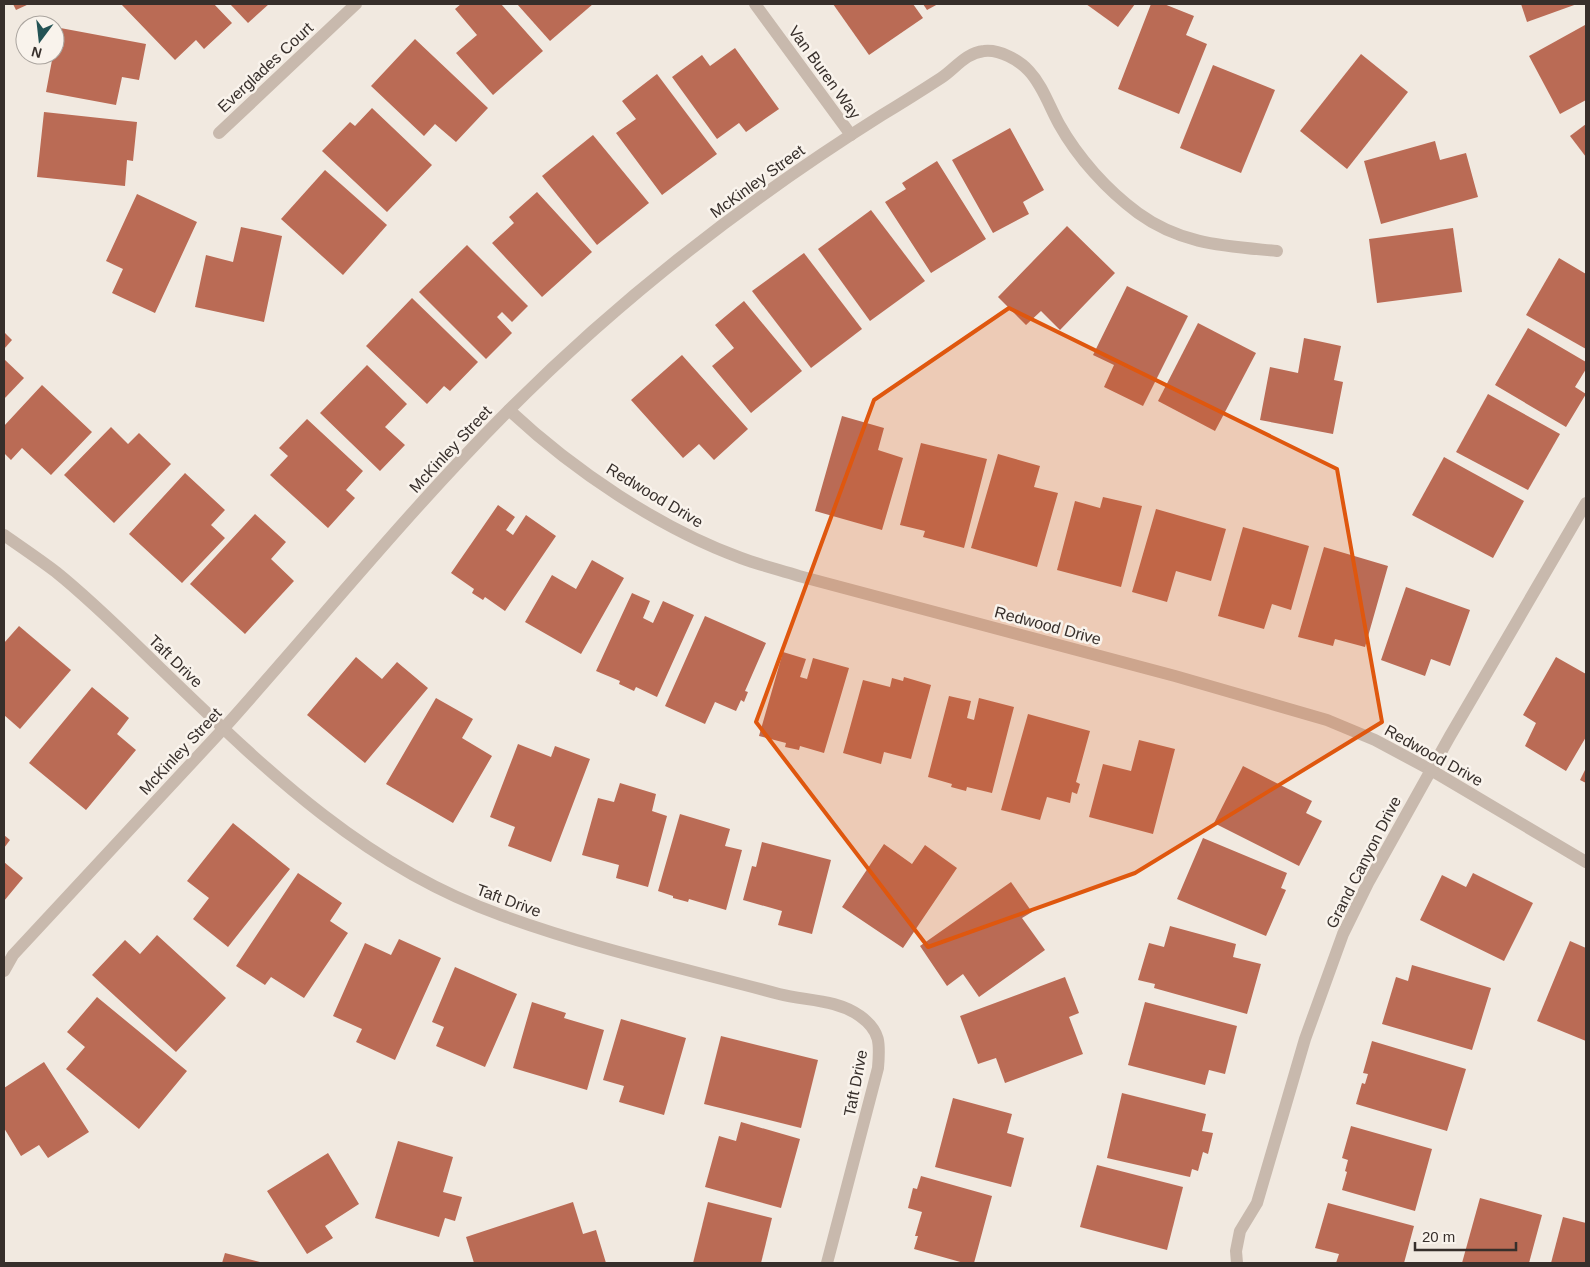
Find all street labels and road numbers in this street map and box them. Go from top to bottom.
street label: Everglades Court [214,19,317,116]
street label: Van Buren Way [785,23,864,122]
street label: McKinley Street [707,141,808,221]
street label: McKinley Street [406,402,495,496]
street label: Redwood Drive [603,460,706,531]
street label: Redwood Drive [993,603,1103,648]
street label: Taft Drive [145,632,206,691]
street label: McKinley Street [136,704,225,798]
street label: Redwood Drive [1382,721,1486,789]
street label: Grand Canyon Drive [1323,793,1404,931]
street label: Taft Drive [474,881,544,920]
street label: Taft Drive [841,1048,870,1118]

